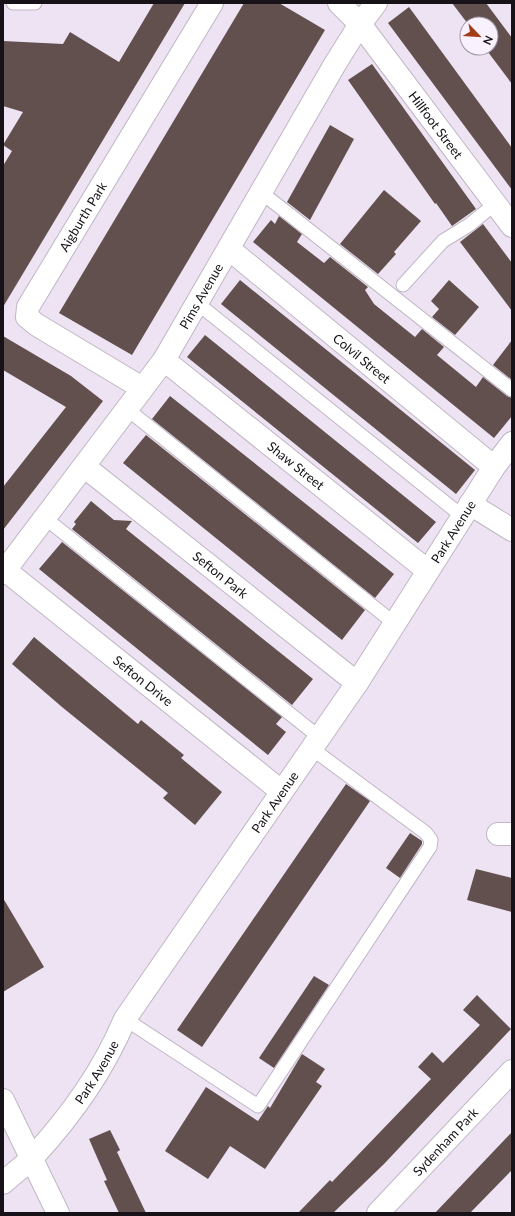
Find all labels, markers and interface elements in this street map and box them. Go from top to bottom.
north arrow [459,16,499,56]
text: N [481,34,496,47]
street label: Hillfoot Street [405,88,467,162]
street label: Aigburth Park [56,178,110,254]
street label: Pims Avenue [176,260,226,332]
street label: Colvil Street [330,330,394,387]
street label: Shaw Street [264,438,328,493]
street label: Park Avenue [427,497,479,566]
street label: Sefton Park [190,548,252,602]
street label: Sefton Drive [110,652,176,709]
street label: Park Avenue [248,768,302,836]
street label: Park Avenue [71,1038,122,1107]
street label: Sydenham Park [409,1104,481,1179]

